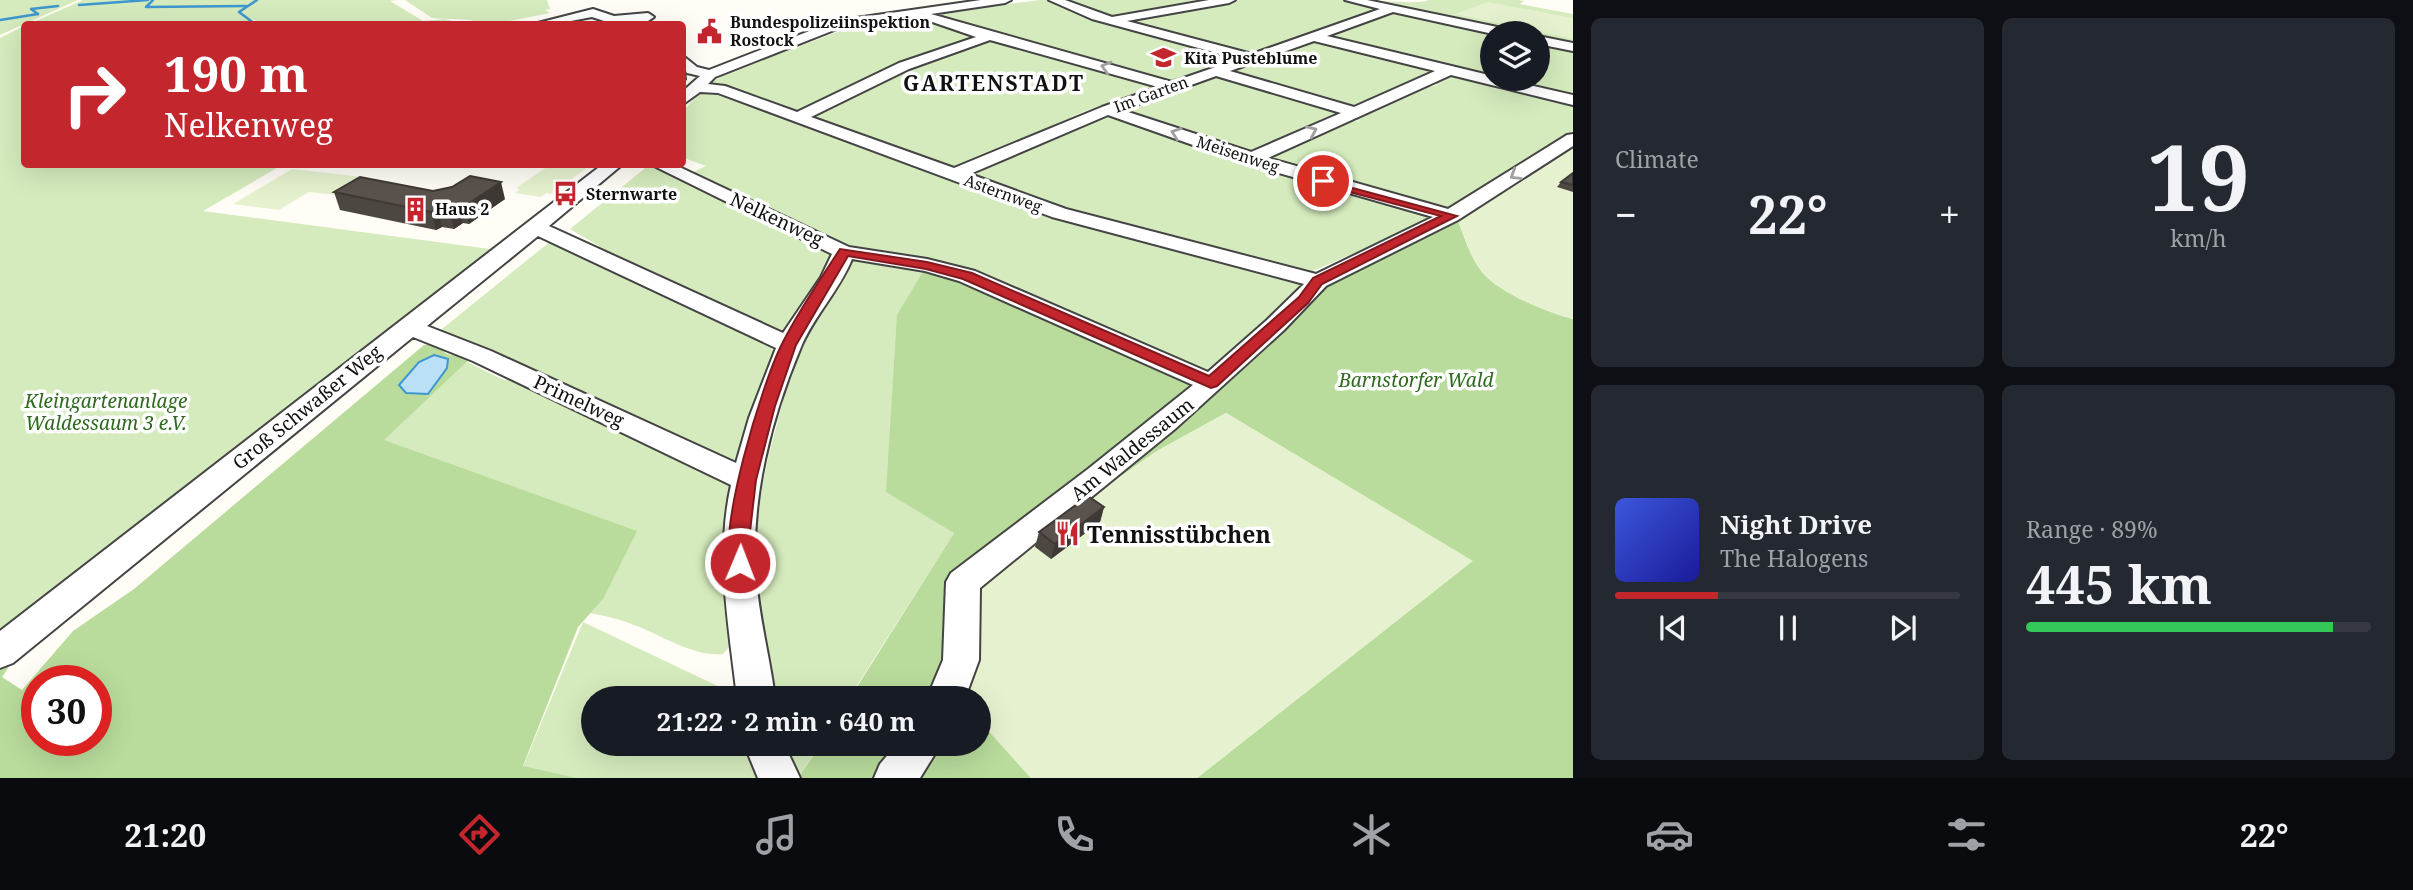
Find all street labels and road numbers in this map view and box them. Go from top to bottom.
street label: Im Garten [1111,70,1191,118]
street label: Meisenweg [1194,130,1283,178]
street label: Asternweg [961,169,1045,217]
street label: Nelkenweg [726,186,828,252]
street label: Groß Schwaßer Weg [227,339,387,475]
street label: Primelweg [529,369,629,433]
street label: Am Waldessaum [1065,391,1199,507]

